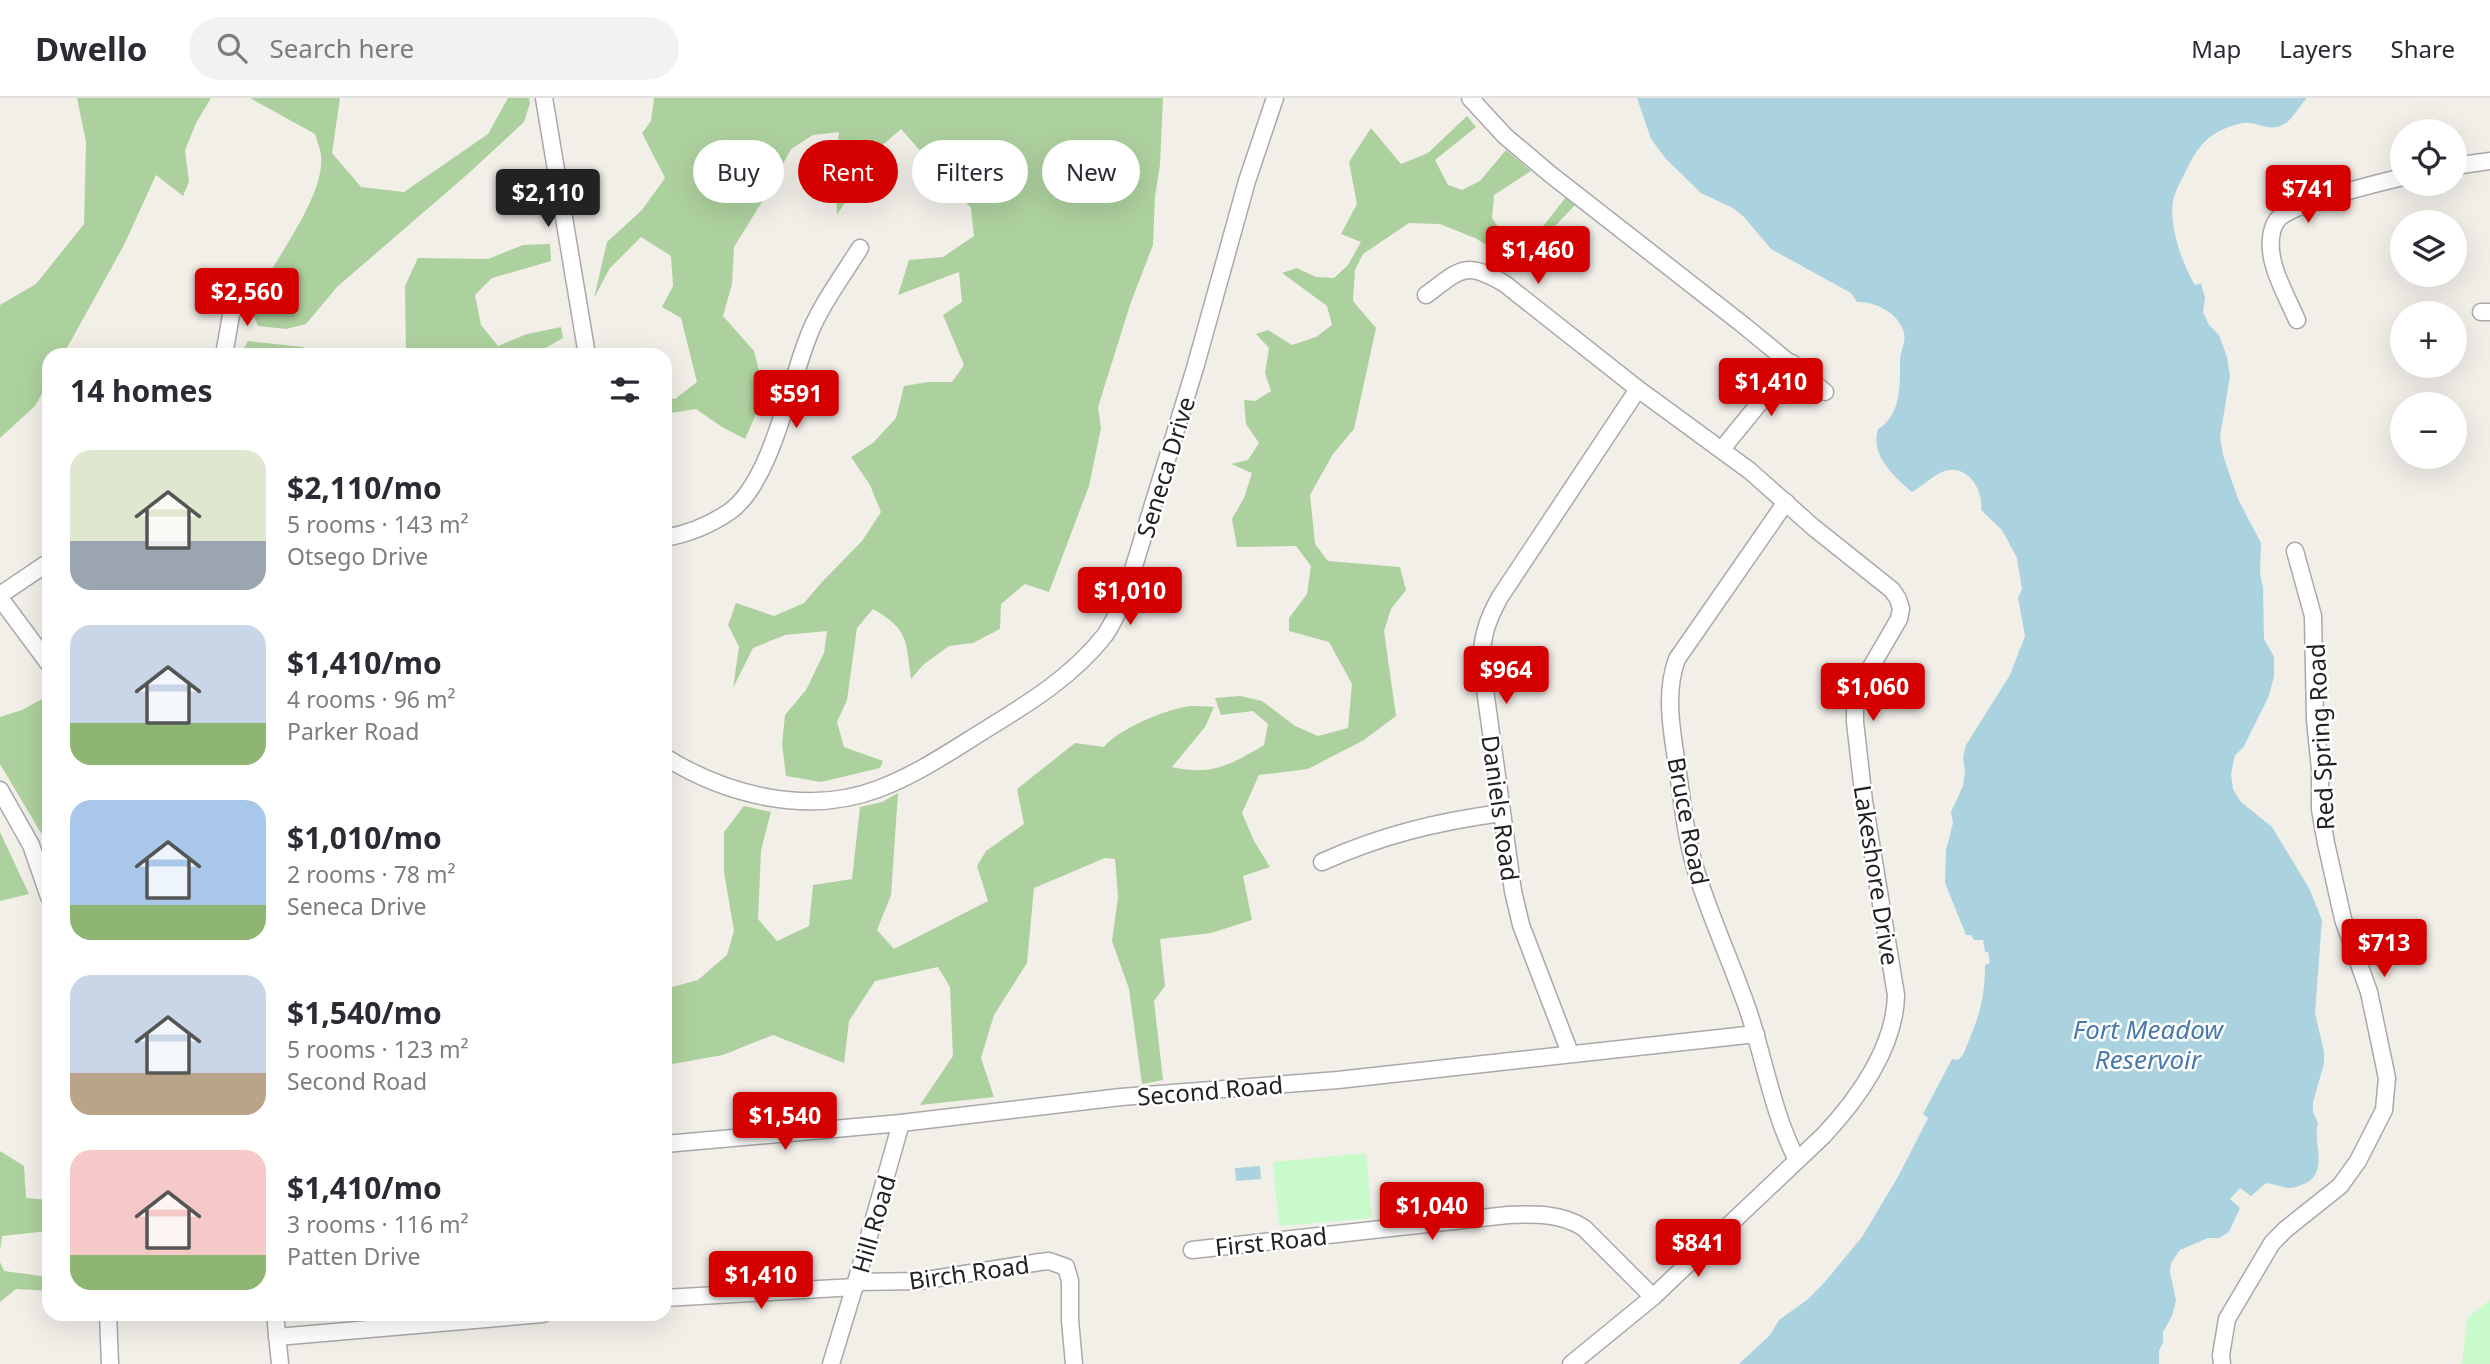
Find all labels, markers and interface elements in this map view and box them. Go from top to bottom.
search box [189,17,679,80]
text: Dwello [35,26,147,71]
icon: search [213,29,251,67]
text: Search here [269,30,414,66]
text: Map [2191,32,2241,65]
text: Layers [2279,32,2353,65]
text: Share [2391,32,2455,65]
map controls [2390,119,2467,469]
button: locate [2390,119,2467,196]
chip: Buy [693,140,784,203]
chip: Rent [798,140,898,203]
chip: Filters [912,140,1028,203]
chip: New [1042,140,1140,203]
pin: $741 [2267,166,2349,225]
pin: $2,110 [491,170,605,229]
text: $741 [2282,172,2334,204]
text: $2,110 [512,176,584,208]
button: layers [2390,210,2467,287]
pin: $1,460 [1481,226,1595,286]
text: $1,460 [1502,233,1574,265]
pin: $2,560 [190,268,304,328]
text: $2,560 [211,275,283,307]
button: + [2390,301,2467,378]
pin: $1,410 [1714,358,1828,418]
text: $1,410 [1735,365,1807,397]
text: 14 homes [70,370,213,411]
pin: $591 [755,370,837,430]
icon: filters [606,371,644,409]
text: $591 [770,377,822,409]
button: − [2390,392,2467,469]
street label: Seneca Drive [1128,393,1202,541]
text: $2,110/mo [287,467,442,508]
icon: home [126,478,210,562]
text: 5 rooms · 143 m² [287,508,469,540]
text: Otsego Drive [287,540,428,572]
pin: $1,010 [1073,568,1187,627]
text: $1,010 [1094,574,1166,606]
text: $1,410/mo [287,642,442,683]
street label: Red Spring Road [2299,643,2341,831]
pin: $964 [1465,646,1547,706]
icon: home [126,653,210,737]
text: $964 [1480,653,1532,685]
pin: $1,060 [1816,664,1930,723]
text: $1,060 [1837,670,1909,702]
text: 4 rooms · 96 m² [287,683,456,715]
text: Parker Road [287,715,419,747]
street label: Daniels Road [1474,733,1528,883]
street label: Bruce Road [1660,754,1718,888]
street label: Lakeshore Drive [1846,783,1908,967]
text: $1,010/mo [287,817,442,858]
icon: home [126,828,210,912]
text: 2 rooms · 78 m² [287,858,456,890]
text: Seneca Drive [287,890,427,922]
pin: $713 [2343,920,2425,979]
text: $713 [2358,926,2410,958]
text: $1,540/mo [287,992,442,1033]
icon: home [126,1003,210,1087]
water label: Fort Meadow Reservoir [2073,1011,2224,1077]
text: 5 rooms · 123 m² [287,1033,469,1065]
text: Second Road [287,1065,427,1097]
street label: Second Road [1136,1067,1284,1113]
pin: $1,540 [728,1093,842,1152]
text: $1,540 [749,1099,821,1131]
text: $1,410/mo [287,1167,442,1208]
street label: Hill Road [843,1171,903,1277]
icon: home [126,1178,210,1262]
pin: $1,040 [1375,1182,1489,1242]
text: $1,040 [1396,1189,1468,1221]
text: 3 rooms · 116 m² [287,1208,469,1240]
street label: First Road [1213,1219,1329,1263]
pin: $841 [1657,1220,1739,1279]
text: $841 [1672,1226,1724,1258]
text: Patten Drive [287,1240,420,1272]
street label: Birch Road [907,1247,1031,1297]
pin: $1,410 [704,1252,818,1311]
text: $1,410 [725,1258,797,1290]

